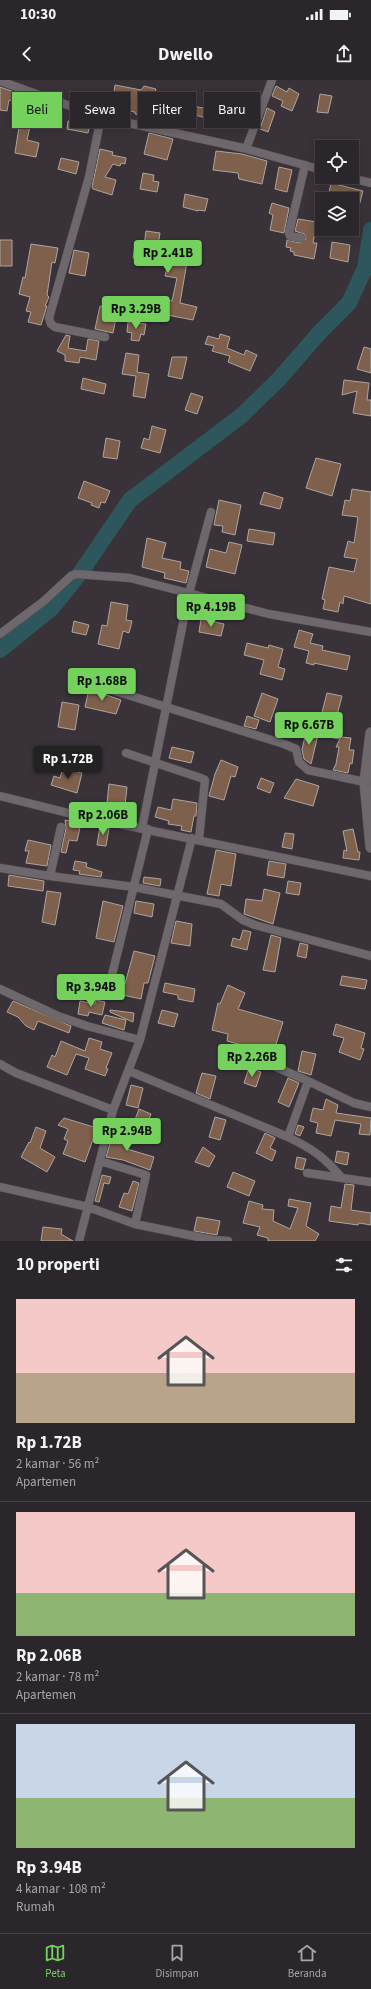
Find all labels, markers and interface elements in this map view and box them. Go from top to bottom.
text: 10:30 [20,4,56,25]
text: Dwello [158,42,213,67]
icon: back [16,43,38,65]
icon: share [333,43,355,65]
chip: Beli [12,92,62,128]
chip: Sewa [70,92,130,128]
chip: Filter [138,92,196,128]
chip: Baru [204,92,260,128]
map controls [315,140,359,236]
button: locate [315,140,359,184]
button: layers [315,192,359,236]
pin: Rp 2.41B [127,240,209,274]
text: Rp 2.41B [143,244,193,262]
pin: Rp 3.29B [95,296,177,330]
text: Rp 3.29B [111,300,161,318]
pin: Rp 4.19B [170,594,252,628]
text: Rp 4.19B [186,598,236,616]
pin: Rp 1.68B [61,668,143,702]
text: Rp 1.68B [77,672,127,690]
pin: Rp 6.67B [268,712,350,746]
text: Rp 6.67B [284,716,334,734]
pin: Rp 1.72B [27,746,109,780]
text: Rp 1.72B [43,750,93,768]
pin: Rp 2.06B [62,802,144,836]
text: Rp 2.06B [78,806,128,824]
pin: Rp 3.94B [50,974,132,1008]
text: Rp 3.94B [66,978,116,996]
pin: Rp 2.26B [211,1044,293,1078]
text: Rp 2.26B [227,1048,277,1066]
pin: Rp 2.94B [86,1118,168,1152]
text: Rp 2.94B [102,1122,152,1140]
text: 10 properti [16,1253,100,1277]
icon: filters [333,1254,355,1276]
icon: home [150,1325,222,1397]
text: Rp 1.72B [16,1431,82,1455]
text: 2 kamar · 56 m² [16,1455,99,1473]
text: Apartemen [16,1473,76,1491]
icon: home [150,1538,222,1610]
text: Rp 2.06B [16,1644,82,1668]
text: 2 kamar · 78 m² [16,1668,99,1686]
text: Apartemen [16,1686,76,1704]
icon: home [150,1750,222,1822]
text: Rp 3.94B [16,1856,82,1880]
text: 4 kamar · 108 m² [16,1880,106,1898]
text: Rumah [16,1898,55,1916]
tab: Peta [44,1942,66,1981]
tab: Disimpan [155,1942,199,1981]
tab: Beranda [288,1942,327,1981]

